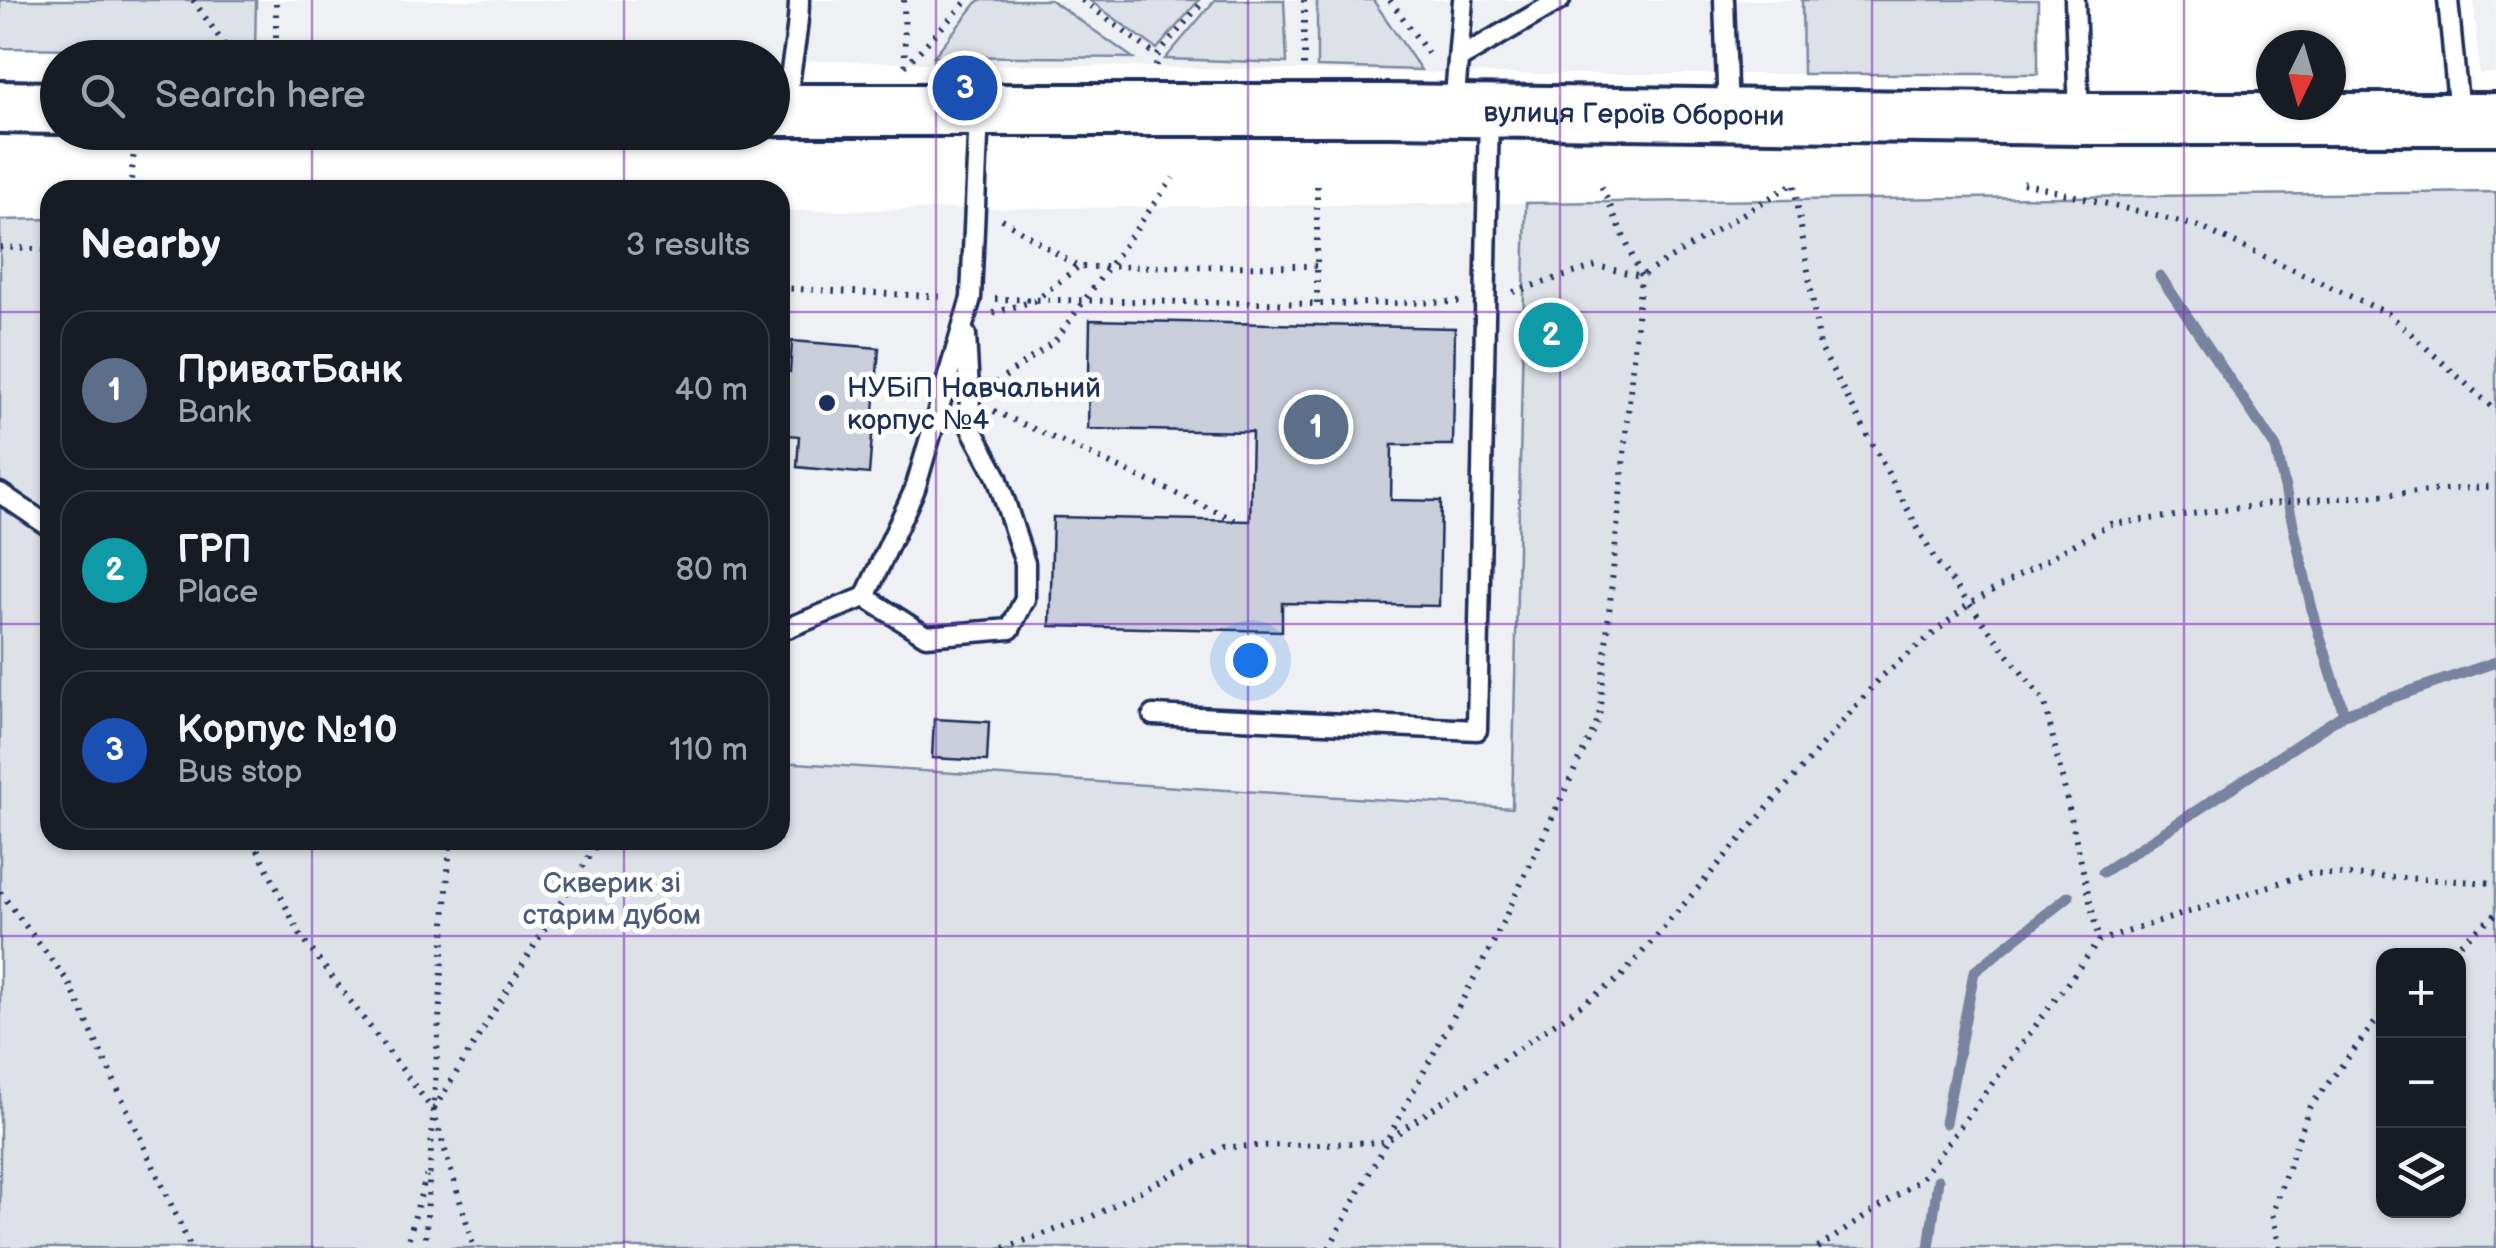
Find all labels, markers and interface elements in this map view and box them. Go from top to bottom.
north arrow [2256,30,2346,120]
search box [40,40,790,150]
pin: 3 [932,51,998,126]
icon: search [75,68,130,123]
text: Search here [155,73,366,118]
street label: вулиця Героїв Оборони [1483,96,1785,133]
text: Nearby [80,220,220,271]
text: 3 results [626,226,750,265]
pin: 2 [1518,298,1584,372]
text: ПриватБанк [177,348,402,393]
text: 1 [108,371,121,410]
text: 40 m [675,371,748,410]
place label: НУБіП Навчальний корпус №4 [847,372,1101,437]
pin: 1 [1284,390,1348,464]
marker: НУБіП Навчальний корпус №4 [816,392,838,414]
text: Bank [177,393,251,432]
text: ГРП [177,528,251,573]
text: 2 [105,551,124,590]
text: 80 m [675,551,748,590]
text: Place [177,573,258,612]
your location [1225,635,1276,686]
text: Корпус №10 [177,708,398,753]
text: 3 [105,731,124,770]
text: 110 m [669,731,748,770]
text: Bus stop [177,753,303,792]
park label: Скверик зі старим дубом [523,867,701,932]
map controls [2376,948,2466,1218]
button: + [2376,948,2466,1038]
button: − [2376,1038,2466,1128]
button: layers [2376,1128,2466,1218]

